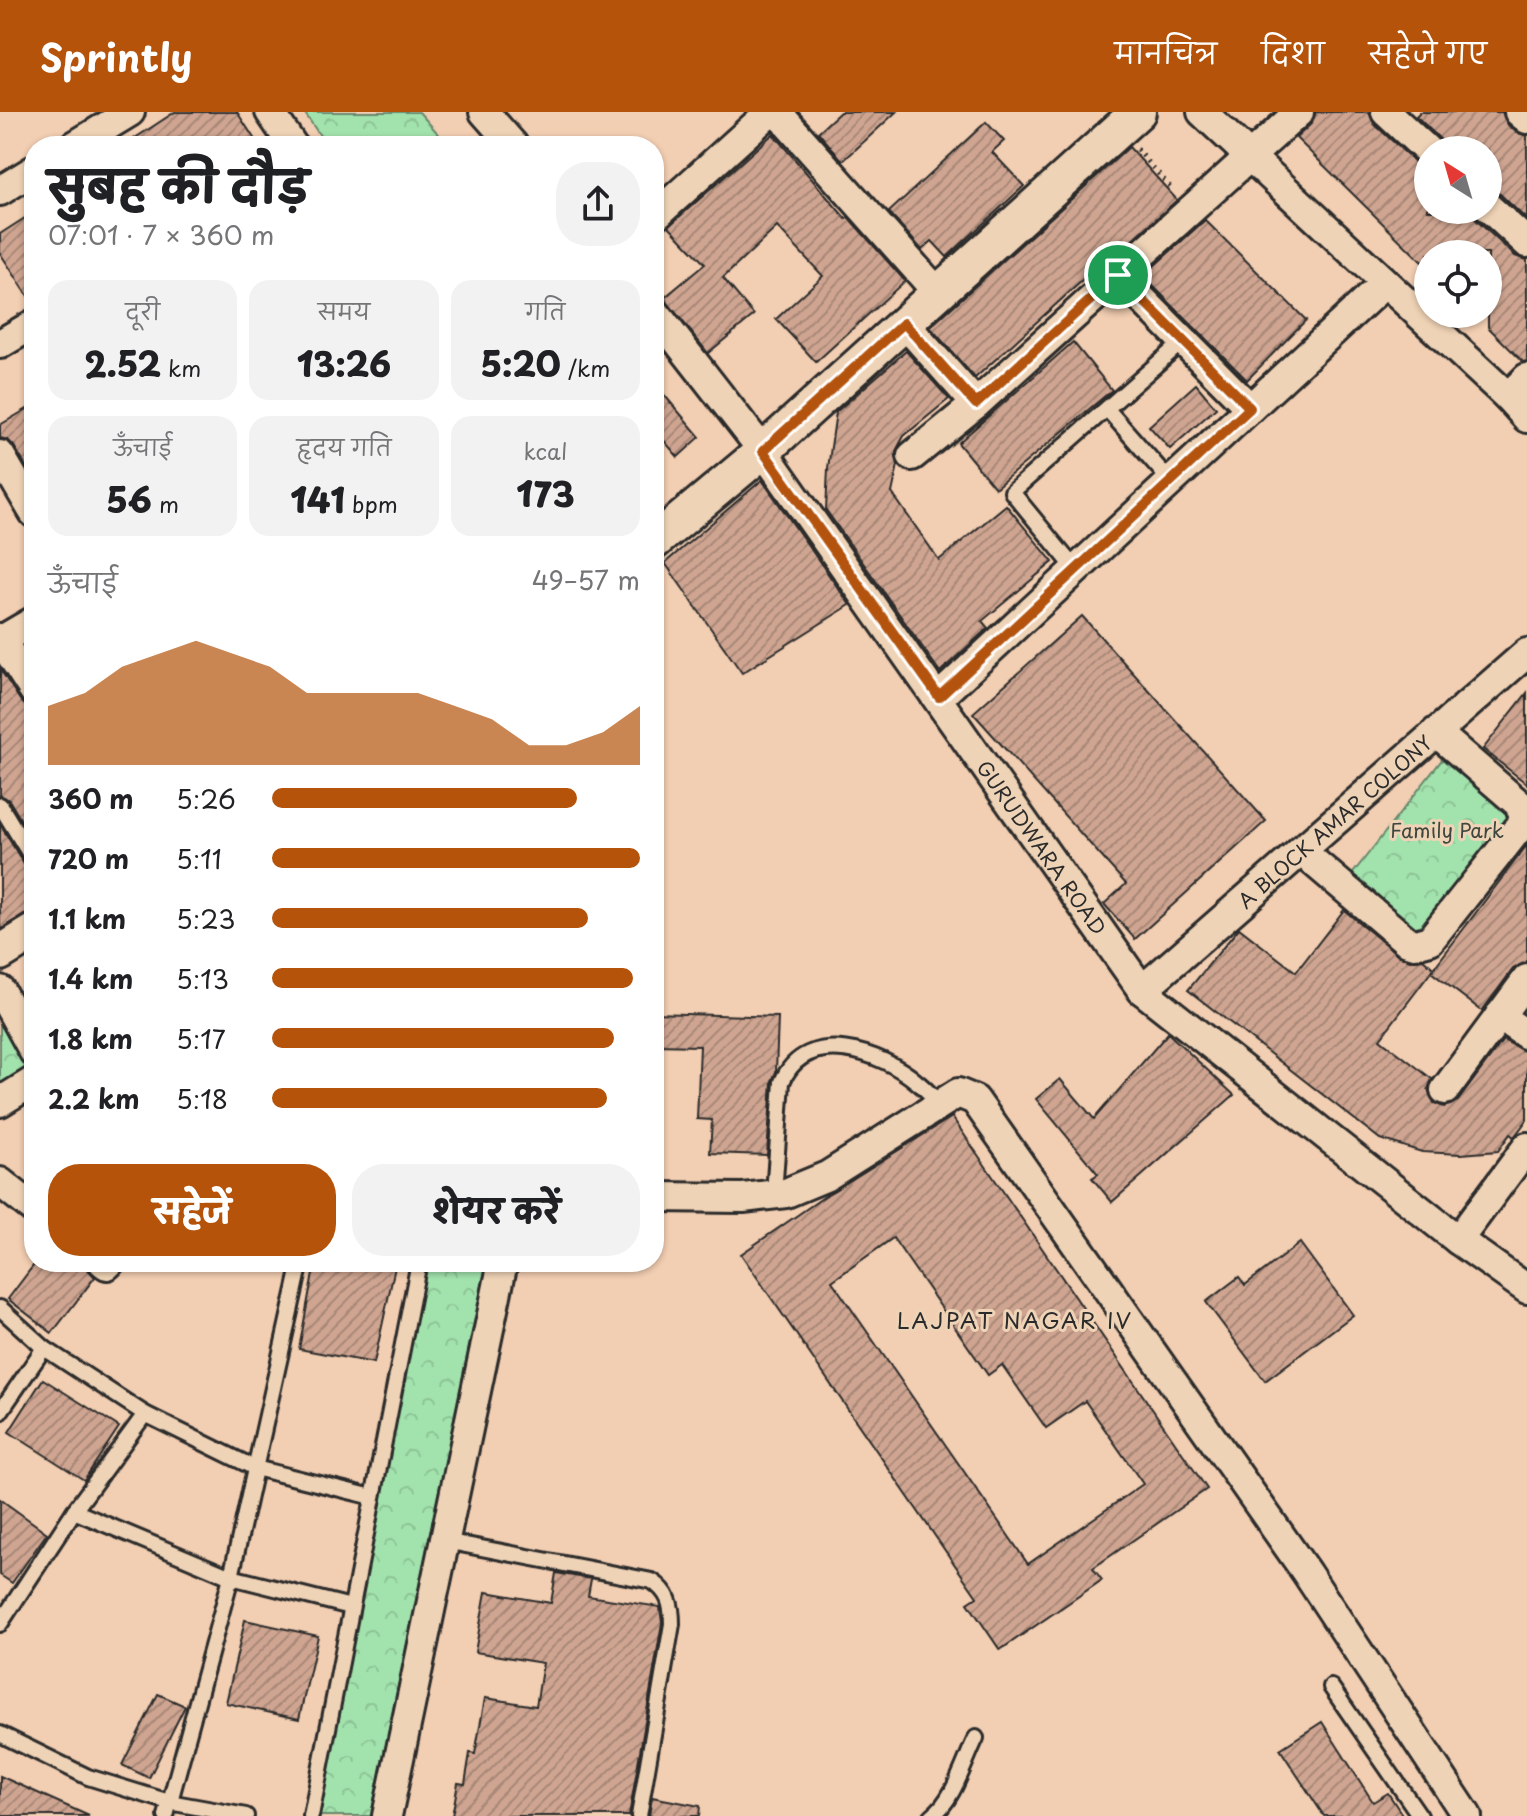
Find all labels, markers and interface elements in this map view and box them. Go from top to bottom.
text: Sprintly [40,28,193,85]
text: मानचित्र [1115,31,1217,74]
text: दिशा [1261,31,1325,74]
text: सहेजे गए [1369,31,1487,74]
north arrow [1414,136,1502,224]
map controls [1414,136,1502,328]
text: सुबह की दौड़ [48,152,309,218]
button: share [556,162,640,246]
text: 07:01 · 7 × 360 m [48,215,275,254]
button: locate [1414,240,1502,328]
pin [1084,241,1152,309]
icon: arrive [1096,253,1140,297]
text: दूरी [125,294,160,327]
text: समय [318,294,370,327]
text: गति [525,294,565,327]
text: 2.52 [84,337,161,389]
text: 13:26 [297,337,391,389]
text: 5:20 [480,337,561,389]
text: km [161,351,201,384]
text: /km [561,351,610,384]
text: ऊँचाई [113,430,172,463]
text: हृदय गति [297,430,391,463]
text: kcal [523,434,567,467]
text: 173 [516,467,575,519]
text: 56 [106,473,152,525]
text: 141 [290,473,345,525]
text: m [152,487,179,520]
text: bpm [345,487,398,520]
text: 49–57 m [532,560,640,599]
text: ऊँचाई [48,563,118,602]
street label: A BLOCK AMAR COLONY [1231,728,1439,915]
street label: GURUDWARA ROAD [970,754,1114,941]
text: 360 m [48,779,134,818]
text: 5:26 [176,779,236,818]
park label: Family Park [1390,815,1504,845]
text: 720 m [48,839,129,878]
text: 5:11 [176,839,222,878]
text: 1.1 km [48,899,126,938]
text: 5:23 [176,899,235,938]
text: 1.4 km [48,959,133,998]
text: 5:13 [176,959,229,998]
text: 1.8 km [48,1019,133,1058]
text: 5:17 [176,1019,226,1058]
text: 2.2 km [48,1079,139,1118]
text: 5:18 [176,1079,228,1118]
button: सहेजें [48,1164,336,1256]
button: शेयर करें [352,1164,640,1256]
district label: LAJPAT NAGAR IV [897,1303,1133,1336]

